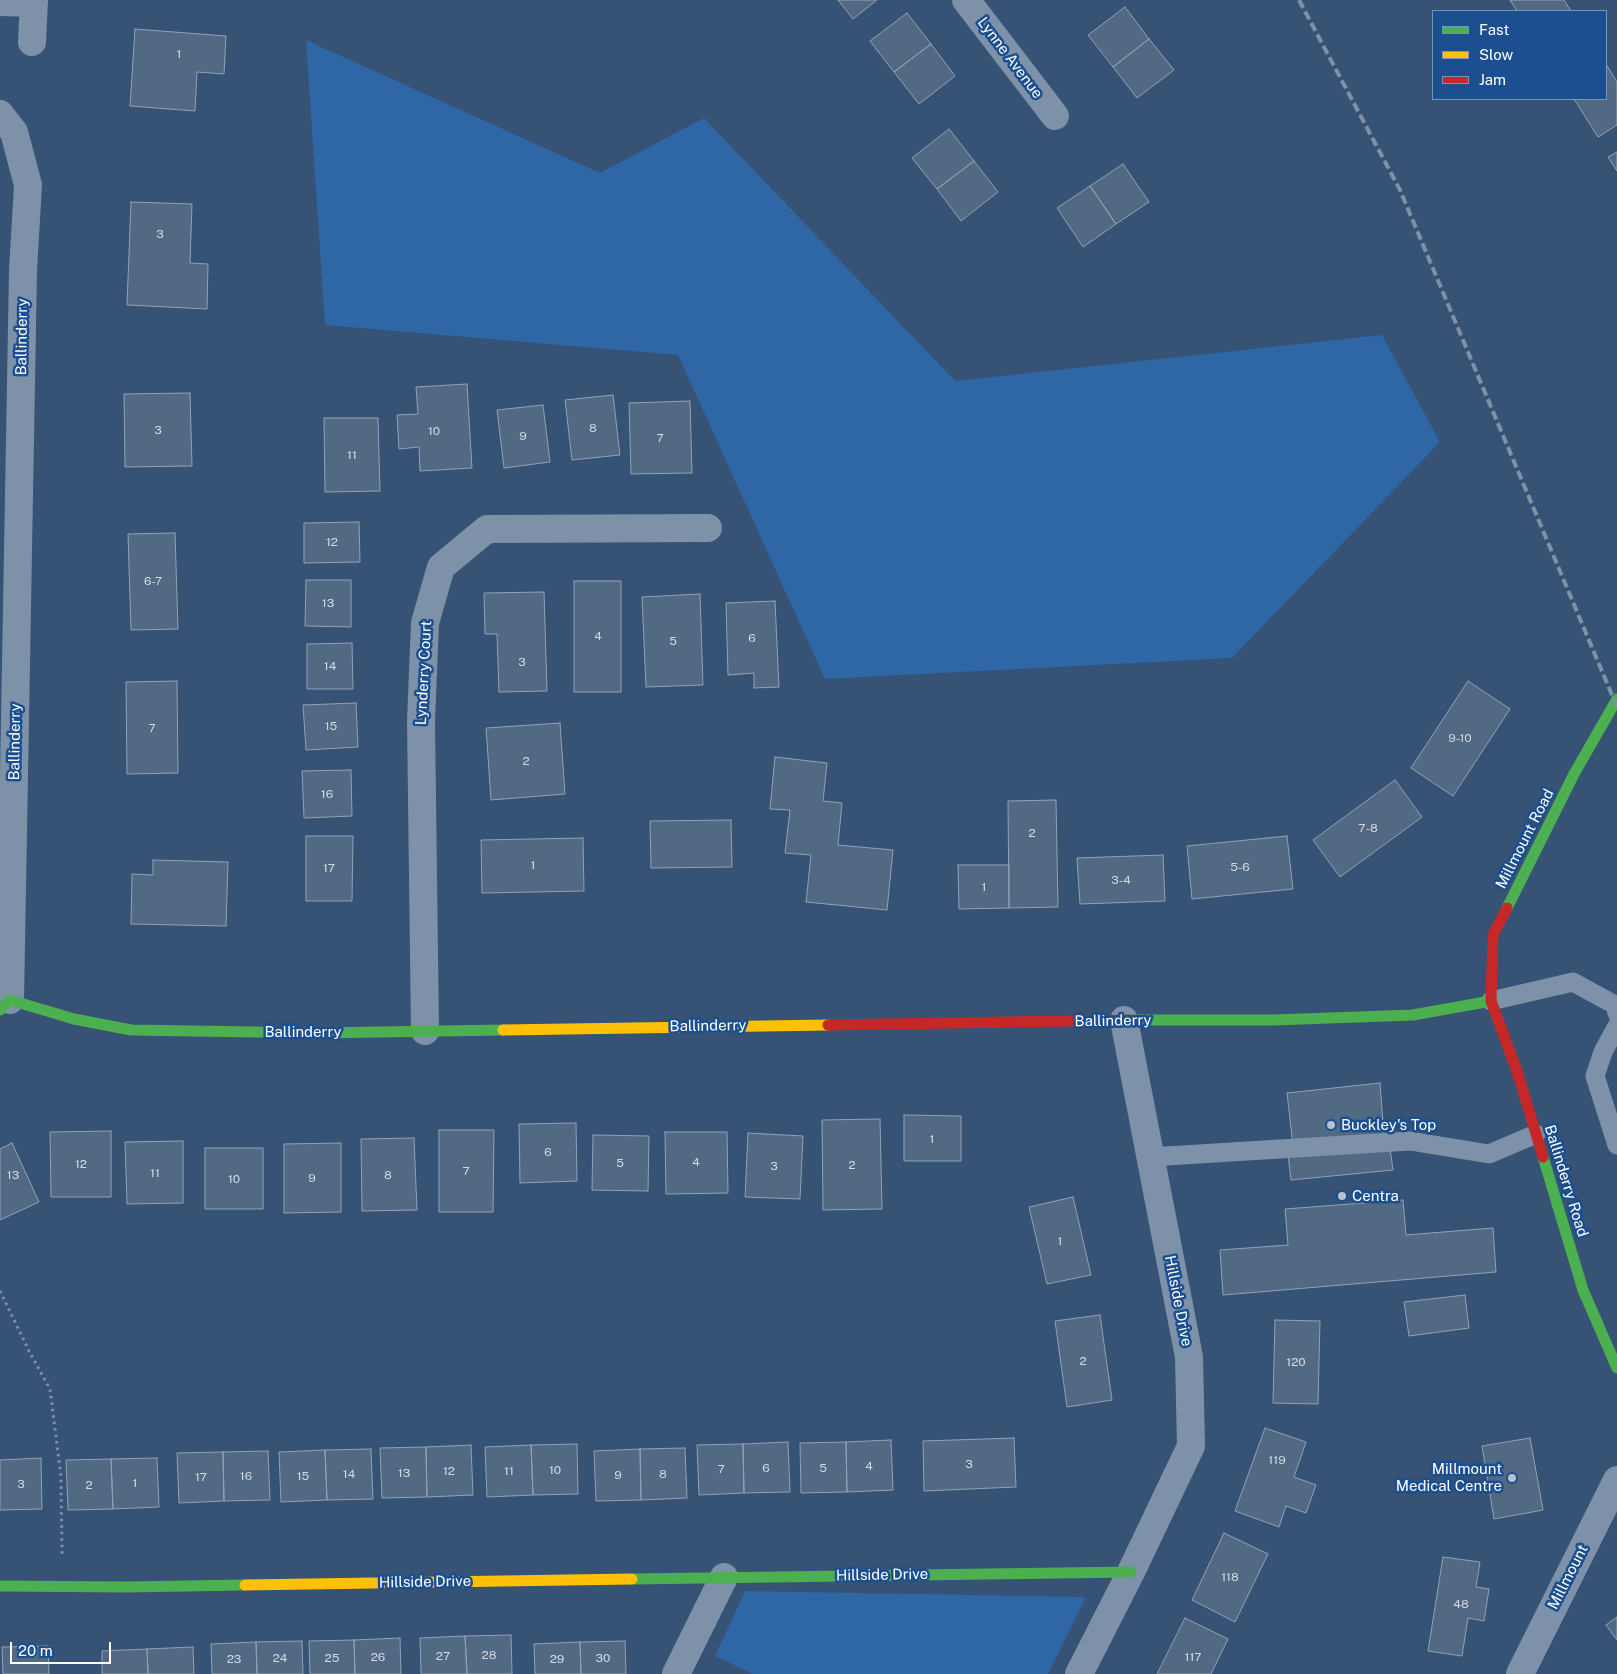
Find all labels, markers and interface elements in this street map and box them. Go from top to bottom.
legend [1432,10,1607,100]
street label: Lynne Avenue [974,14,1046,102]
text: Fast [1479,21,1509,38]
text: Slow [1479,46,1513,63]
house number: 1 [177,47,181,61]
text: Jam [1479,71,1506,88]
house number: 3 [156,227,164,241]
street label: Ballinderry [12,298,32,376]
house number: 8 [589,421,597,435]
house number: 3 [154,423,162,437]
house number: 10 [428,424,440,438]
house number: 9 [519,429,527,443]
house number: 7 [656,431,664,445]
house number: 11 [347,448,357,462]
house number: 12 [326,535,338,549]
house number: 6-7 [144,574,162,588]
house number: 13 [322,596,334,610]
street label: Lynderry Court [412,620,436,726]
house number: 4 [594,629,602,643]
house number: 6 [748,631,756,645]
house number: 5 [669,634,677,648]
house number: 3 [518,655,526,669]
house number: 14 [324,659,336,673]
street label: Ballinderry [5,703,25,781]
house number: 15 [325,719,337,733]
house number: 7 [148,721,156,735]
house number: 9-10 [1448,731,1472,745]
house number: 2 [522,754,530,768]
street label: Millmount Road [1492,786,1558,892]
house number: 16 [321,787,333,801]
house number: 7-8 [1358,821,1378,835]
house number: 2 [1028,826,1036,840]
house number: 1 [531,858,535,872]
house number: 5-6 [1230,860,1250,874]
house number: 17 [323,861,335,875]
house number: 3-4 [1111,873,1131,887]
house number: 1 [982,880,986,894]
street label: Ballinderry [1074,1011,1152,1031]
street label: Ballinderry [669,1016,747,1036]
street label: Ballinderry [264,1023,342,1041]
place label: Buckley's Top [1341,1116,1436,1134]
marker: Buckley's Top [1325,1119,1337,1131]
street label: Ballinderry Road [1540,1123,1592,1239]
house number: 1 [930,1132,934,1146]
house number: 6 [544,1145,552,1159]
house number: 4 [692,1155,700,1169]
house number: 5 [616,1156,624,1170]
house number: 12 [75,1157,87,1171]
house number: 2 [848,1158,856,1172]
house number: 3 [770,1159,778,1173]
house number: 7 [462,1164,470,1178]
house number: 11 [150,1166,160,1180]
house number: 13 [7,1168,19,1182]
house number: 8 [384,1168,392,1182]
house number: 9 [308,1171,316,1185]
house number: 10 [228,1172,240,1186]
place label: Centra [1352,1187,1399,1205]
marker: Centra [1336,1190,1348,1202]
house number: 1 [1058,1234,1062,1248]
street label: Hillside Drive [1160,1254,1196,1348]
house number: 2 [1079,1354,1087,1368]
house number: 120 [1286,1355,1306,1369]
house number: 119 [1268,1453,1286,1467]
house number: 3 [965,1457,973,1471]
house number: 4 [865,1459,873,1473]
place label: Millmount Medical Centre [1396,1460,1502,1495]
house number: 6 [762,1461,770,1475]
house number: 5 [819,1461,827,1475]
house number: 7 [717,1462,725,1476]
house number: 10 [549,1463,561,1477]
house number: 12 [443,1464,455,1478]
house number: 11 [504,1464,514,1478]
house number: 13 [398,1466,410,1480]
house number: 14 [343,1467,355,1481]
house number: 8 [659,1467,667,1481]
house number: 9 [614,1468,622,1482]
house number: 16 [240,1469,252,1483]
house number: 15 [297,1469,309,1483]
house number: 17 [195,1470,207,1484]
marker: Millmount Medical Centre [1506,1472,1518,1484]
house number: 1 [133,1476,137,1490]
house number: 3 [17,1477,25,1491]
house number: 2 [85,1478,93,1492]
street label: Millmount [1544,1542,1592,1612]
street label: Hillside Drive [836,1565,928,1585]
house number: 118 [1221,1570,1239,1584]
street label: Hillside Drive [379,1572,471,1592]
house number: 48 [1453,1597,1469,1611]
scale bar [12,1632,114,1664]
text: 20 m [18,1642,53,1659]
house number: 28 [482,1648,496,1662]
house number: 27 [436,1649,450,1663]
house number: 26 [371,1650,385,1664]
house number: 117 [1185,1650,1201,1664]
house number: 24 [273,1651,287,1665]
house number: 25 [325,1651,339,1665]
house number: 30 [596,1651,610,1665]
house number: 23 [227,1652,241,1666]
house number: 29 [550,1652,564,1666]

